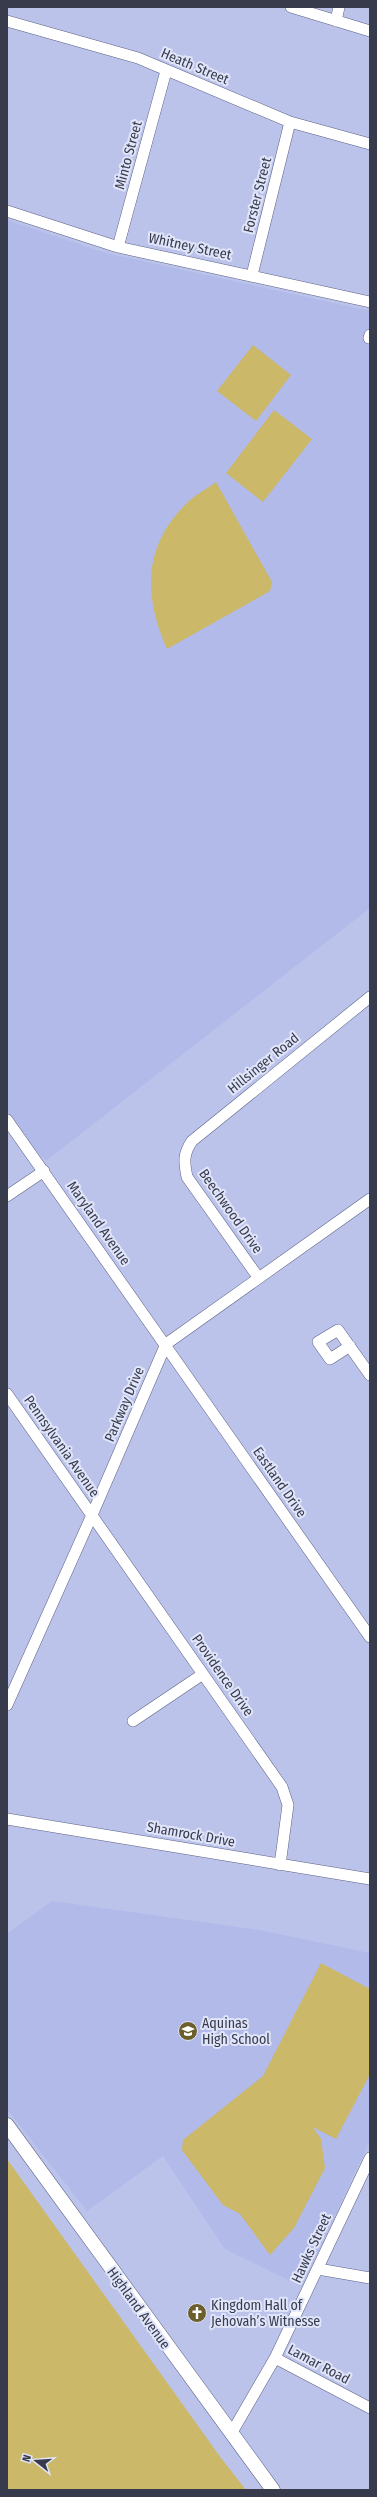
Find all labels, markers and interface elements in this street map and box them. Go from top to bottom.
street label: Heath Street [158,45,232,88]
street label: Minto Street [111,119,146,191]
street label: Forster Street [240,155,275,235]
street label: Whitney Street [147,229,233,264]
street label: Hillsinger Road [224,1029,302,1097]
street label: Beechwood Drive [195,1166,266,1257]
street label: Maryland Avenue [63,1178,134,1269]
street label: Parkway Drive [101,1364,148,1444]
street label: Pennsylvania Avenue [20,1392,103,1500]
street label: Eastland Drive [249,1444,310,1521]
street label: Providence Drive [188,1631,257,1720]
street label: Shamrock Drive [145,1818,236,1851]
place label: Aquinas High School [202,2015,270,2048]
school or university icon: Aquinas High School [177,2020,199,2042]
street label: Hawks Street [288,2210,335,2286]
street label: Highland Avenue [103,2264,174,2352]
place label: Kingdom Hall of Jehovah’s Witnesse [211,2297,320,2330]
church icon: Kingdom Hall of Jehovah’s Witnesse [186,2302,208,2324]
street label: Lamar Road [285,2341,353,2388]
north arrow [16,2441,56,2481]
text: N [20,2453,34,2463]

